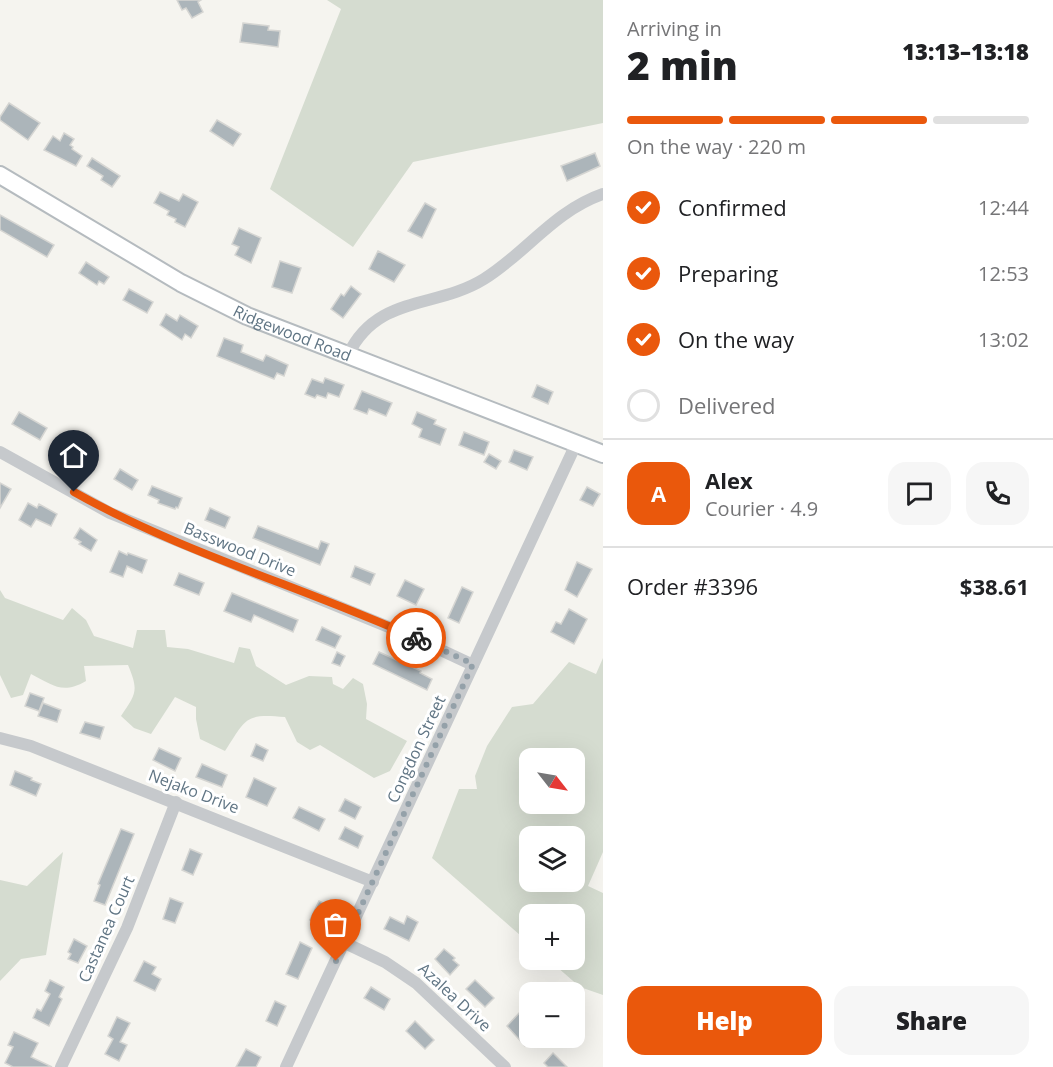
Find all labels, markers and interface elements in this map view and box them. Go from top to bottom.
text: Arriving in [627,15,722,42]
text: 13:13–13:18 [902,36,1029,66]
text: 2 min [627,38,738,91]
text: On the way · 220 m [627,133,806,160]
icon: check [627,191,660,224]
text: Confirmed [678,192,787,222]
text: 12:44 [978,194,1029,221]
icon: check [627,257,660,290]
text: Preparing [678,258,778,288]
text: 12:53 [978,260,1029,287]
street label: Ridgewood Road [229,300,355,366]
icon: check [627,323,660,356]
text: On the way [678,324,794,354]
text: 13:02 [978,326,1029,353]
text: Delivered [678,390,776,420]
pin [48,430,99,492]
icon: home [57,439,90,472]
button: chat [888,462,951,525]
button: phone [966,462,1029,525]
text: Alex [705,465,753,495]
text: A [651,478,666,508]
text: Courier · 4.9 [705,495,818,522]
street label: Basswood Drive [181,516,299,582]
text: Order #3396 [627,571,758,601]
text: $38.61 [960,571,1029,601]
courier [386,608,446,668]
icon: bike [400,622,433,655]
street label: Congdon Street [381,691,451,806]
north arrow [519,748,585,814]
map controls [519,748,585,1048]
street label: Nejako Drive [146,764,242,818]
button: layers [519,826,585,892]
street label: Castanea Court [73,872,140,986]
pin [310,899,361,961]
button: + [519,904,585,970]
icon: bag [319,908,352,941]
street label: Azalea Drive [414,958,496,1036]
button: − [519,982,585,1048]
button: Help [627,986,822,1055]
button: Share [834,986,1029,1055]

